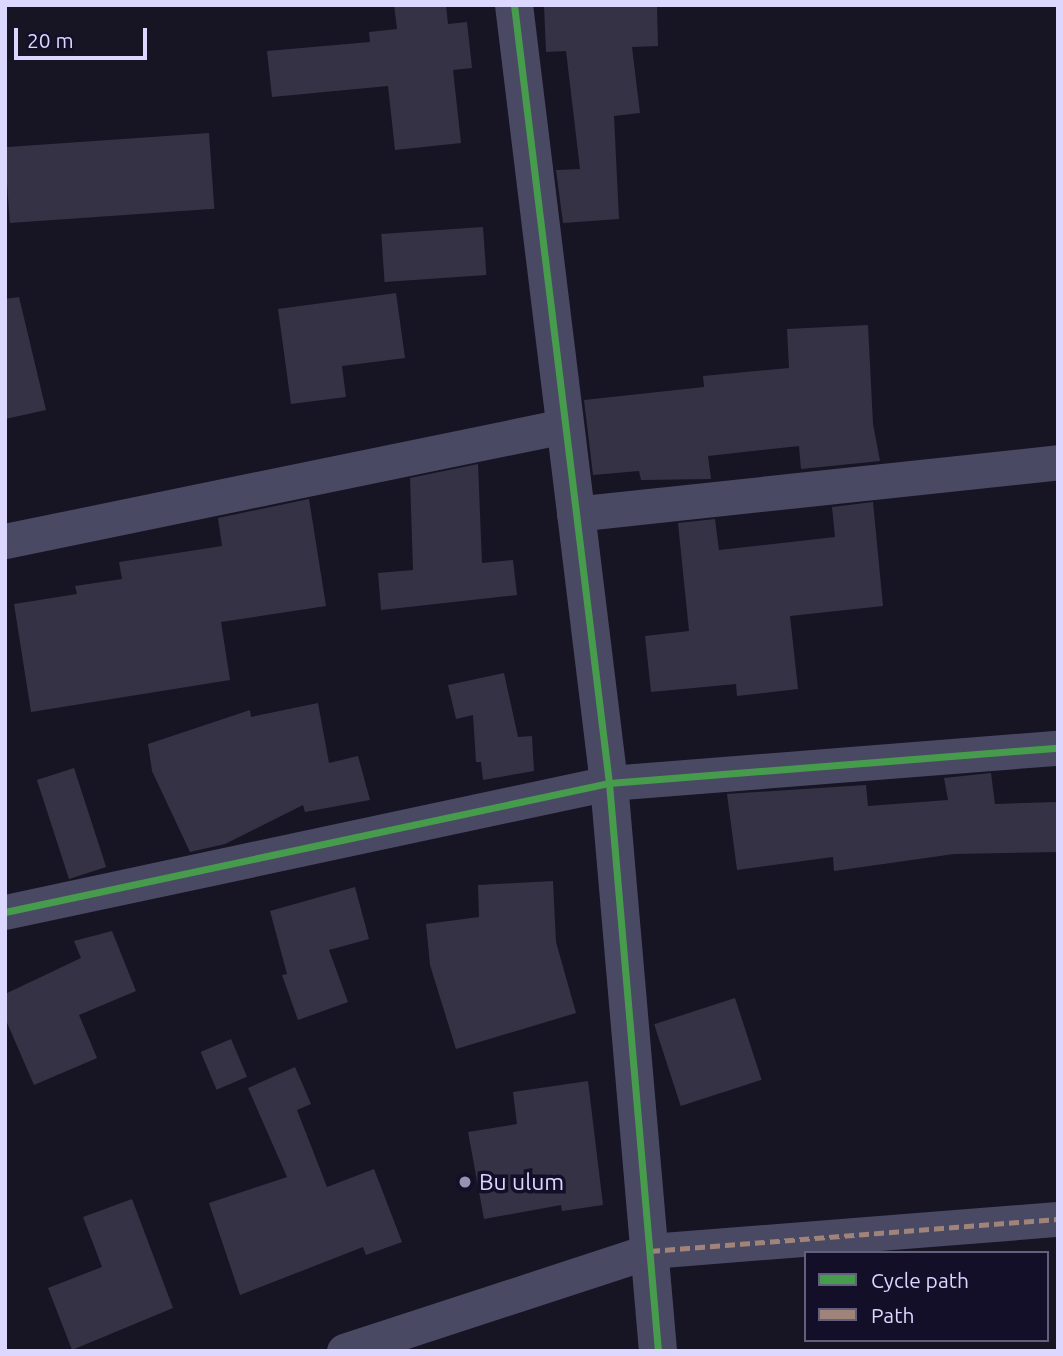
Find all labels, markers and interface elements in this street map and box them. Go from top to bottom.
scale bar [18,14,150,58]
text: 20 m [27,28,74,52]
place label: Bu ulum [479,1168,564,1196]
marker: Bu ulum [457,1174,473,1190]
legend [804,1251,1049,1342]
text: Cycle path [871,1268,969,1292]
text: Path [871,1303,914,1327]

